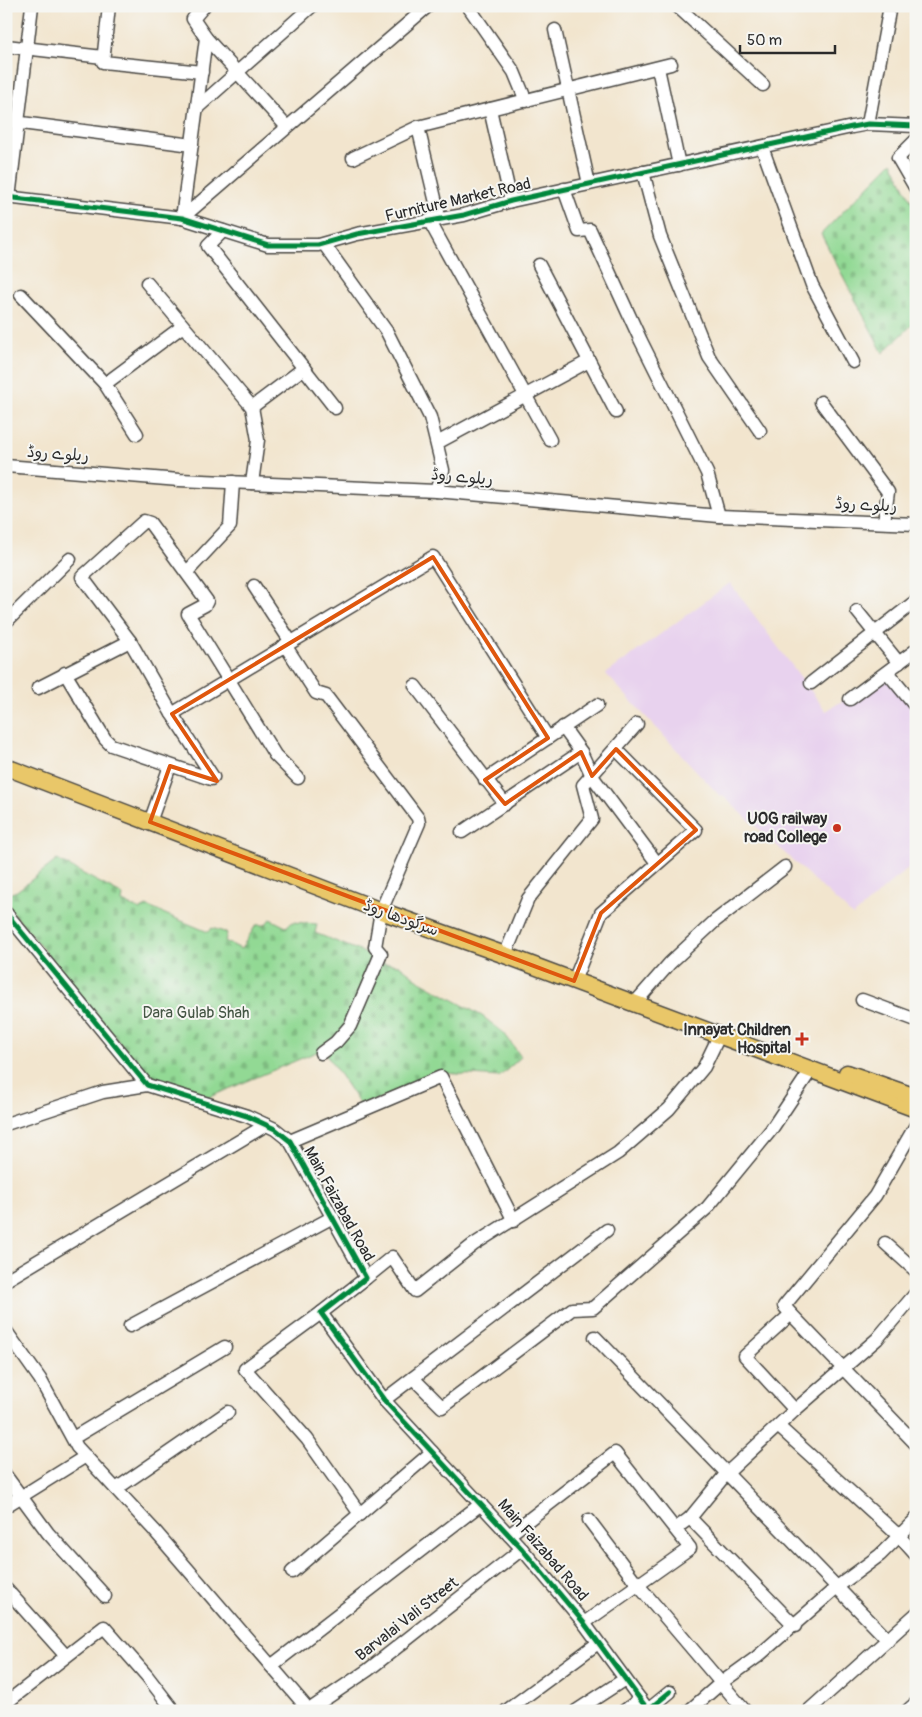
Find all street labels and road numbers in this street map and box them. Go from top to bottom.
street label: Furniture Market Road [383,174,533,226]
street label: ریلوے روڈ [26,442,90,466]
street label: ریلوے روڈ [430,464,494,490]
street label: ریلوے روڈ [834,493,898,517]
street label: سرگودھا روڈ [361,895,441,941]
street label: Main Faizabad Road [299,1143,379,1265]
street label: Main Faizabad Road [493,1495,593,1605]
street label: Barvalai Vali Street [352,1572,463,1665]

